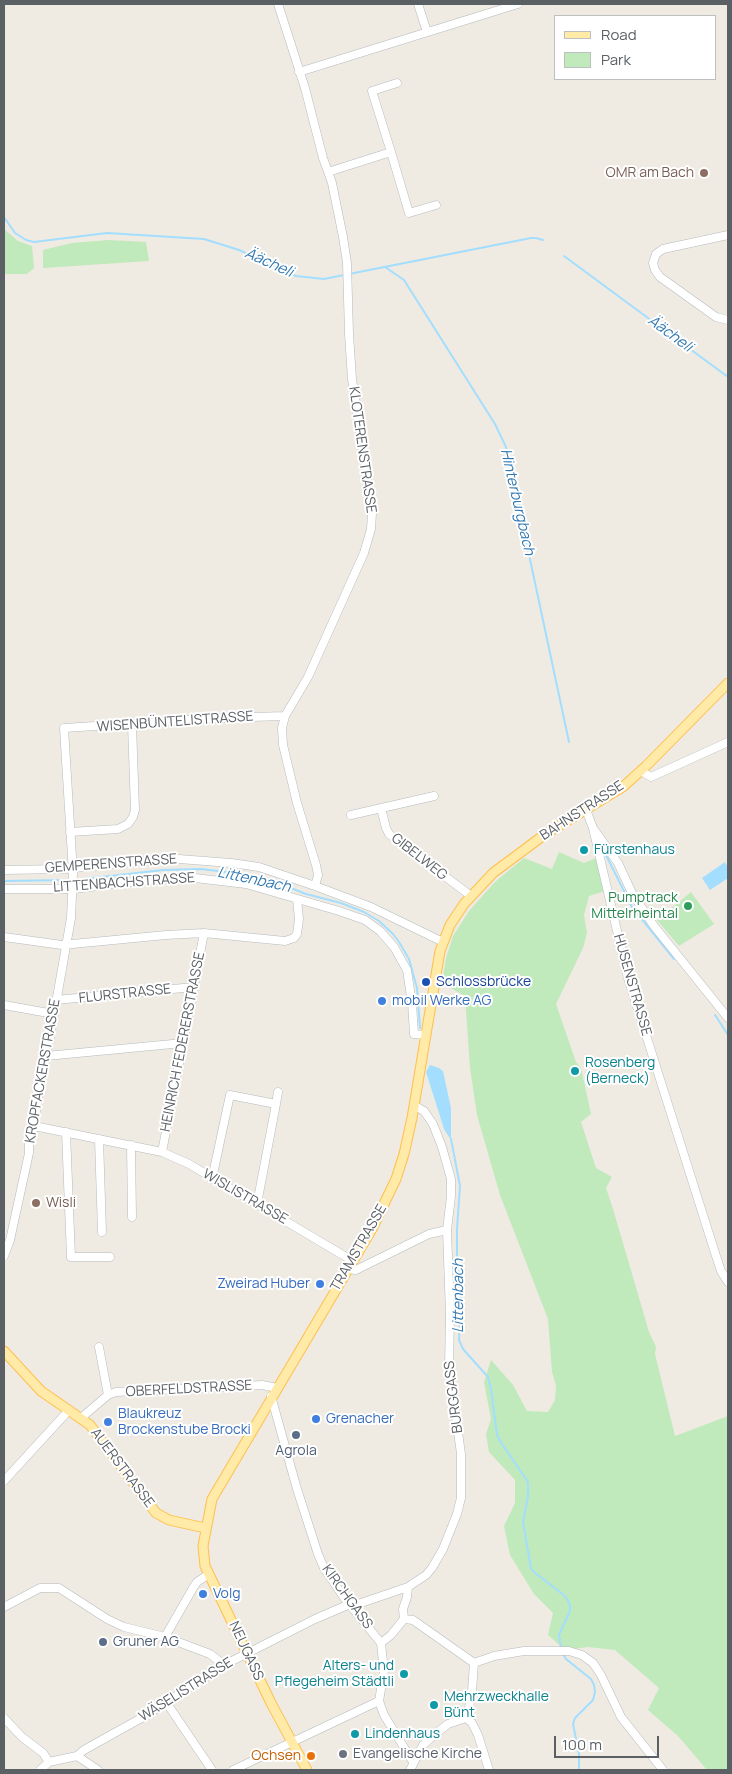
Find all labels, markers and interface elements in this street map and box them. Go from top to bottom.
legend [554,15,717,80]
text: Road [601,24,637,45]
text: Park [601,49,631,70]
place label: OMR am Bach [606,165,694,181]
marker: OMR am Bach [698,167,710,179]
water label: Äächeli [242,244,296,282]
water label: Äächeli [644,312,696,356]
street label: KLOTERENSTRASSE [345,386,379,514]
water label: Hinterburgbach [496,447,538,557]
street label: WISENBÜNTELISTRASSE [96,708,254,736]
street label: BAHNSTRASSE [537,778,627,844]
street label: GIBELWEG [388,830,450,884]
place label: Fürstenhaus [594,842,675,858]
marker: Fürstenhaus [578,844,590,856]
street label: GEMPERENSTRASSE [44,851,178,877]
water label: Littenbach [216,863,292,897]
street label: LITTENBACHSTRASSE [53,870,195,896]
place label: Pumptrack Mittelrheintal [591,890,678,922]
marker: Pumptrack Mittelrheintal [682,900,694,912]
street label: HUSENSTRASSE [609,932,655,1038]
street label: HEINRICH FEDERERSTRASSE [157,951,209,1133]
place label: Schlossbrücke [436,974,531,990]
marker: Schlossbrücke [420,976,432,988]
street label: FLURSTRASSE [78,981,172,1007]
place label: mobil Werke AG [392,993,491,1009]
marker: mobil Werke AG [376,995,388,1007]
street label: KROPFACKERSTRASSE [22,998,64,1144]
place label: Rosenberg (Berneck) [585,1055,655,1088]
marker: Rosenberg (Berneck) [569,1065,581,1077]
street label: WISLISTRASSE [200,1166,290,1228]
place label: Wisli [46,1195,76,1211]
marker: Wisli [30,1197,42,1209]
street label: TRAMSTRASSE [327,1202,391,1294]
water label: Littenbach [450,1259,468,1333]
place label: Zweirad Huber [217,1276,310,1292]
marker: Zweirad Huber [314,1278,326,1290]
street label: BURGGASS [441,1360,467,1434]
street label: OBERFELDSTRASSE [125,1377,253,1401]
place label: Blaukreuz Brockenstube Brocki [118,1406,251,1438]
place label: Grenacher [326,1411,394,1427]
marker: Grenacher [310,1413,322,1425]
marker: Blaukreuz Brockenstube Brocki [102,1416,114,1428]
street label: AUERSTRASSE [87,1425,157,1511]
marker: Agrola [290,1429,302,1441]
place label: Agrola [275,1443,317,1459]
street label: KIRCHGASS [318,1562,376,1632]
place label: Volg [213,1586,240,1602]
marker: Volg [197,1588,209,1600]
street label: NEUGASS [225,1619,267,1683]
place label: Gruner AG [113,1634,179,1650]
marker: Gruner AG [97,1636,109,1648]
street label: WÄSELISTRASSE [136,1654,236,1726]
place label: Alters- und Pflegeheim Städtli [275,1658,394,1690]
marker: Alters- und Pflegeheim Städtli [398,1668,410,1680]
place label: Mehrzweckhalle Bünt [444,1689,549,1721]
marker: Mehrzweckhalle Bünt [428,1699,440,1711]
place label: Lindenhaus [365,1726,440,1742]
scale bar [557,1726,662,1758]
marker: Lindenhaus [349,1728,361,1740]
text: 100 m [562,1734,602,1755]
place label: Evangelische Kirche [353,1746,482,1762]
place label: Ochsen [251,1748,301,1764]
marker: Evangelische Kirche [337,1748,349,1760]
marker: Ochsen [305,1750,317,1762]

